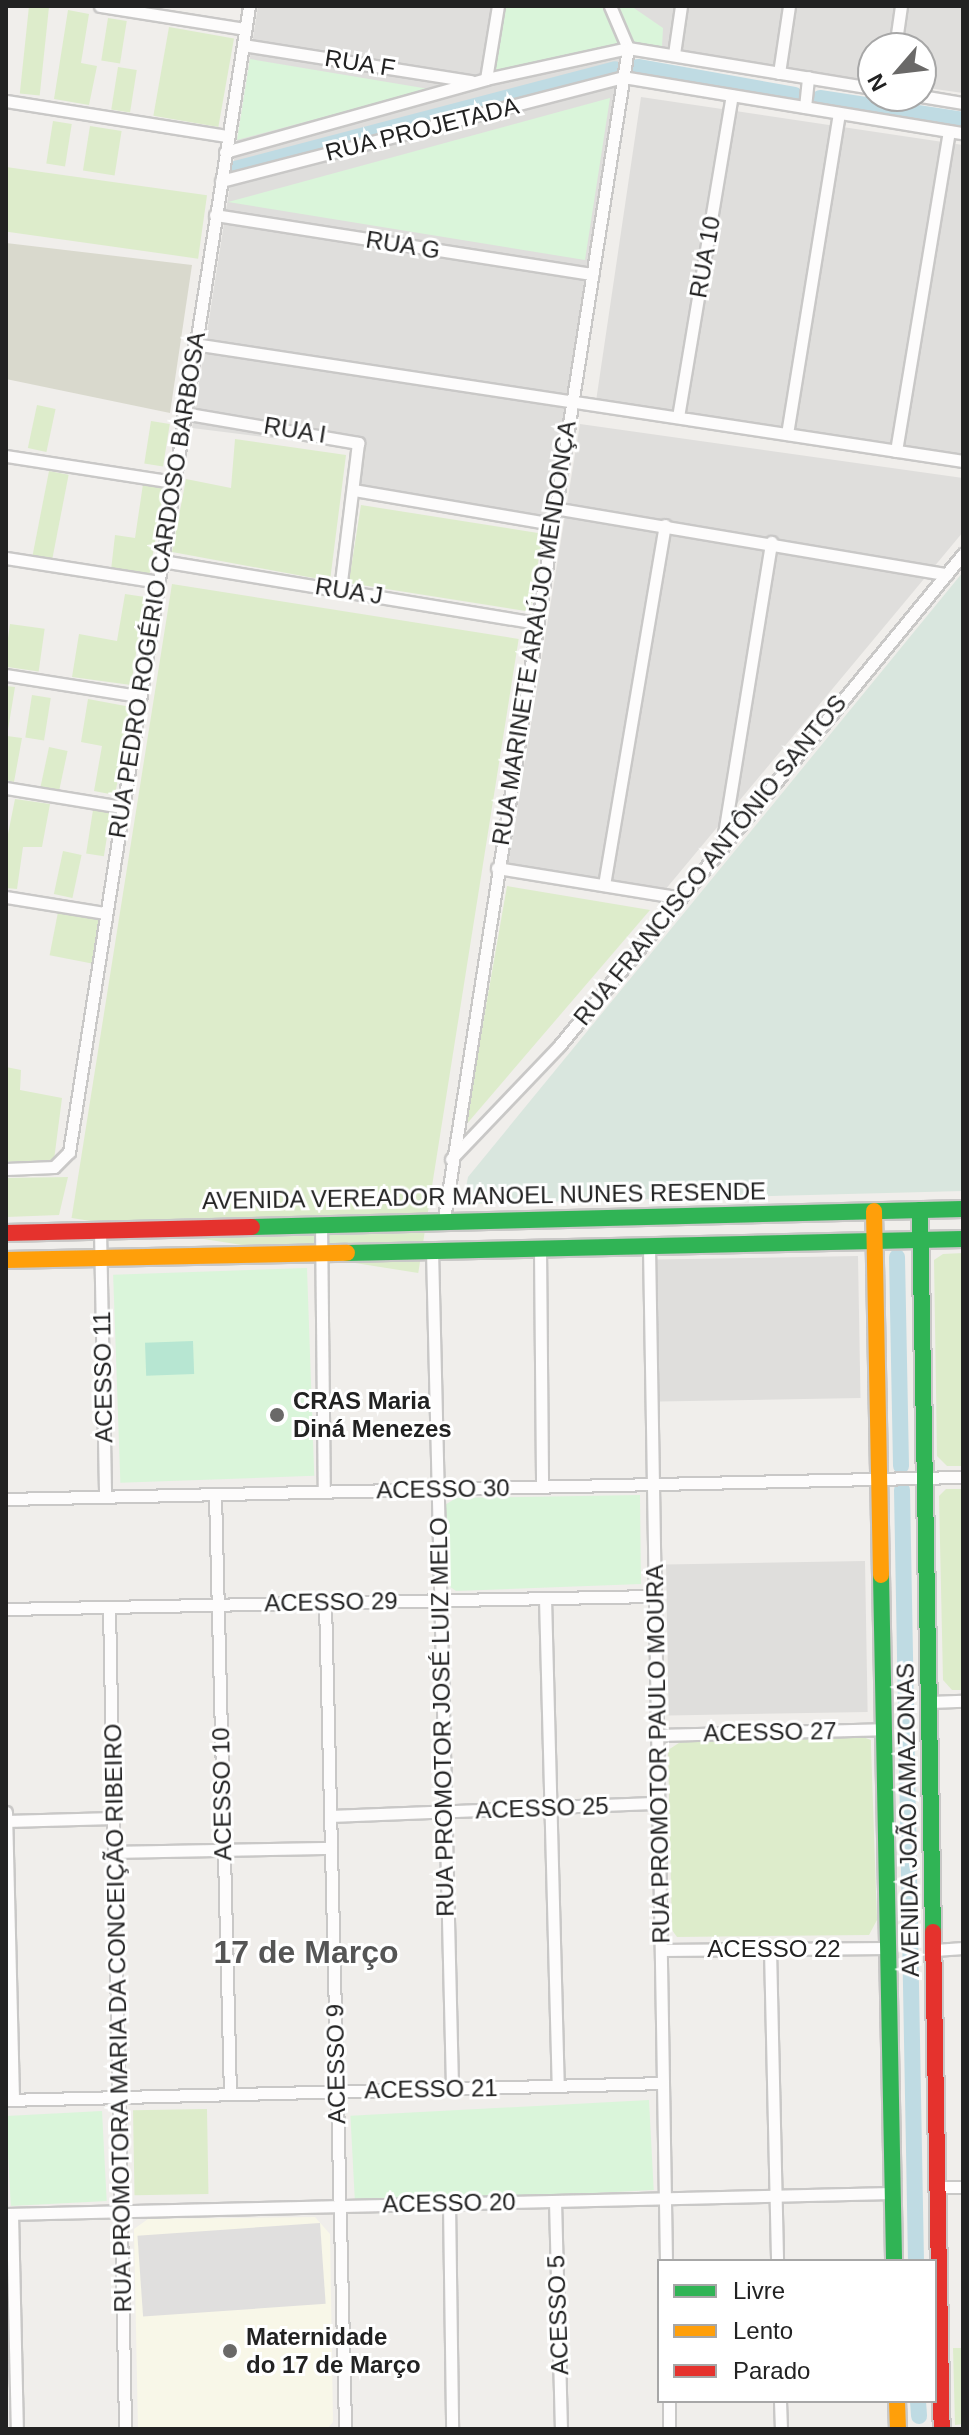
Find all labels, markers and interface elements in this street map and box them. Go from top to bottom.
north arrow [857,32,937,112]
street label: RUA F [322,43,398,83]
text: N [862,70,892,95]
street label: RUA PROJETADA [322,91,522,167]
street label: RUA 10 [684,213,726,301]
street label: RUA G [363,225,443,265]
street label: RUA PEDRO ROGÉRIO CARDOSO BARBOSA [103,329,211,841]
street label: RUA I [261,411,329,449]
street label: RUA MARINETE ARAÚJO MENDONÇA [486,417,582,849]
street label: RUA J [313,571,385,611]
street label: RUA FRANCISCO ANTÔNIO SANTOS [567,688,853,1032]
street label: AVENIDA VEREADOR MANOEL NUNES RESENDE [201,1177,767,1215]
street label: ACESSO 11 [87,1311,119,1443]
place label: CRAS Maria Diná Menezes [293,1387,452,1443]
marker: CRAS Maria Diná Menezes [268,1406,286,1424]
street label: ACESSO 30 [376,1473,510,1505]
street label: RUA PROMOTOR JOSÉ LUIZ MELO [424,1516,460,1918]
street label: RUA PROMOTOR PAULO MOURA [640,1564,676,1944]
street label: ACESSO 29 [264,1586,398,1618]
street label: AVENIDA JOÃO AMAZONAS [891,1661,925,1979]
street label: ACESSO 27 [703,1716,837,1748]
street label: RUA PROMOTORA MARIA DA CONCEIÇÃO RIBEIRO [98,1721,138,2315]
street label: ACESSO 10 [206,1727,238,1861]
street label: ACESSO 25 [475,1791,609,1825]
district label: 17 de Março [214,1933,398,1971]
street label: ACESSO 22 [707,1935,841,1963]
street label: ACESSO 9 [321,2004,351,2124]
street label: ACESSO 21 [364,2073,498,2105]
street label: ACESSO 20 [382,2187,516,2219]
street label: ACESSO 5 [542,2255,574,2375]
legend [657,2259,937,2403]
text: Livre [733,2277,785,2304]
text: Lento [733,2317,793,2344]
place label: Maternidade do 17 de Março [246,2323,421,2379]
marker: Maternidade do 17 de Março [221,2342,239,2360]
text: Parado [733,2357,810,2384]

